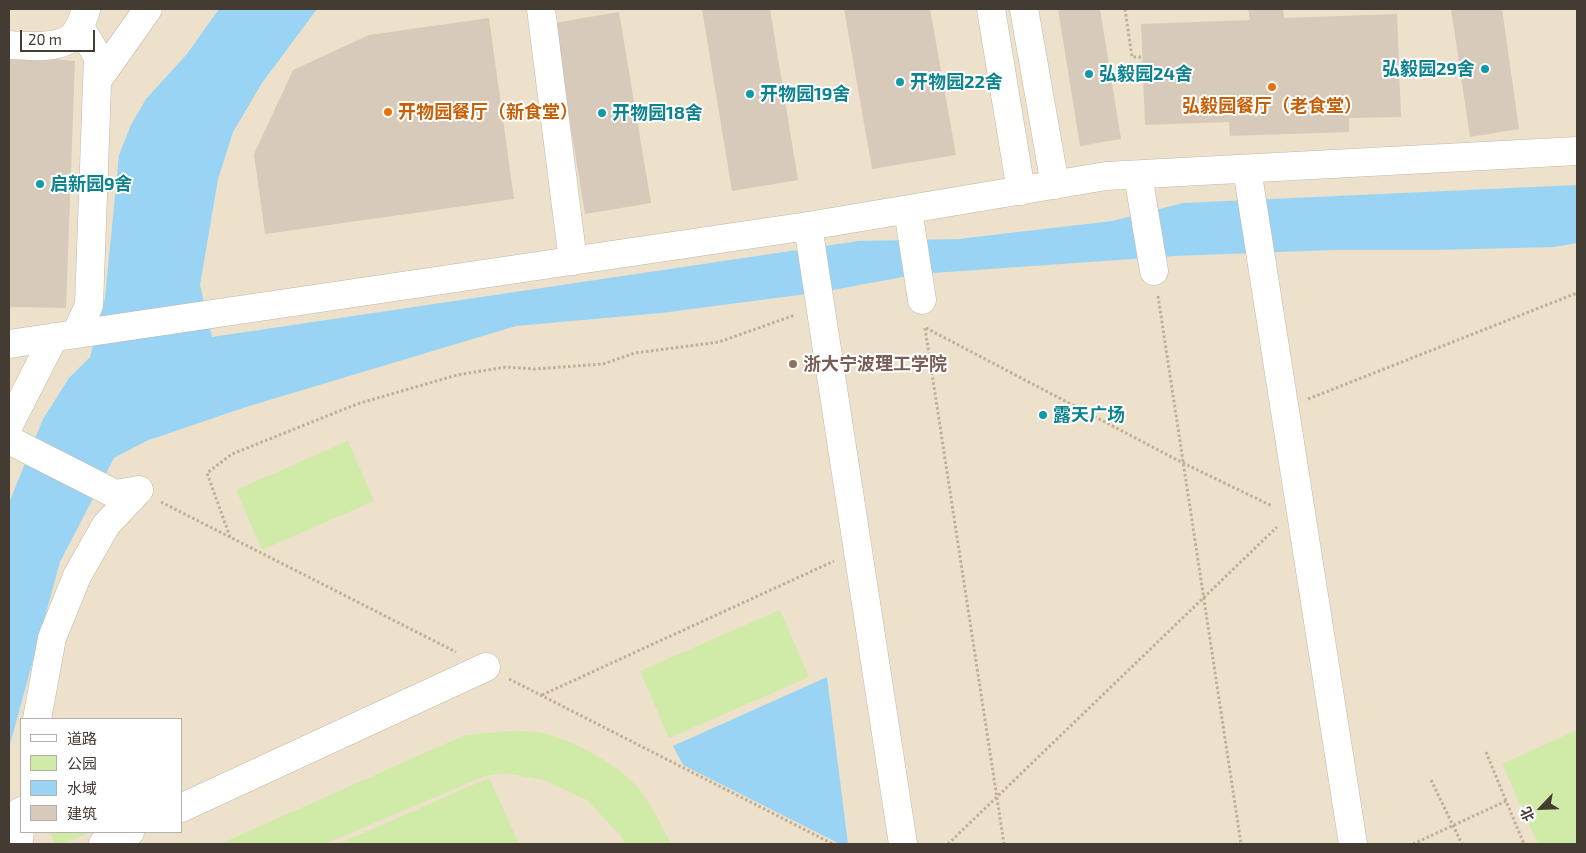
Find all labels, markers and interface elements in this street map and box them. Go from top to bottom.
scale bar [22,20,98,52]
text: 20 m [28,30,62,48]
place label: 弘毅园29舍 [1382,58,1475,80]
place label: 弘毅园24舍 [1099,63,1193,85]
marker: 弘毅园29舍 [1479,63,1491,75]
marker: 弘毅园24舍 [1083,68,1095,80]
place label: 开物园22舍 [910,71,1003,93]
marker: 开物园22舍 [894,76,906,88]
marker: 弘毅园餐厅（老食堂） [1266,81,1278,93]
place label: 开物园19舍 [760,83,850,105]
marker: 开物园19舍 [744,88,756,100]
place label: 弘毅园餐厅（老食堂） [1182,95,1362,117]
place label: 开物园餐厅（新食堂） [398,101,578,123]
place label: 开物园18舍 [612,102,703,124]
marker: 开物园餐厅（新食堂） [382,106,394,118]
marker: 开物园18舍 [596,107,608,119]
place label: 启新园9舍 [50,173,133,195]
marker: 启新园9舍 [34,178,46,190]
place label: 浙大宁波理工学院 [803,353,947,375]
marker: 浙大宁波理工学院 [787,358,799,370]
place label: 露天广场 [1053,404,1125,426]
marker: 露天广场 [1037,409,1049,421]
legend [20,718,182,833]
text: 道路 [67,729,97,747]
text: 公园 [67,754,97,772]
text: 水域 [67,779,97,797]
north arrow [1516,783,1566,833]
text: 建筑 [67,804,97,822]
text: 北 [1516,804,1537,824]

